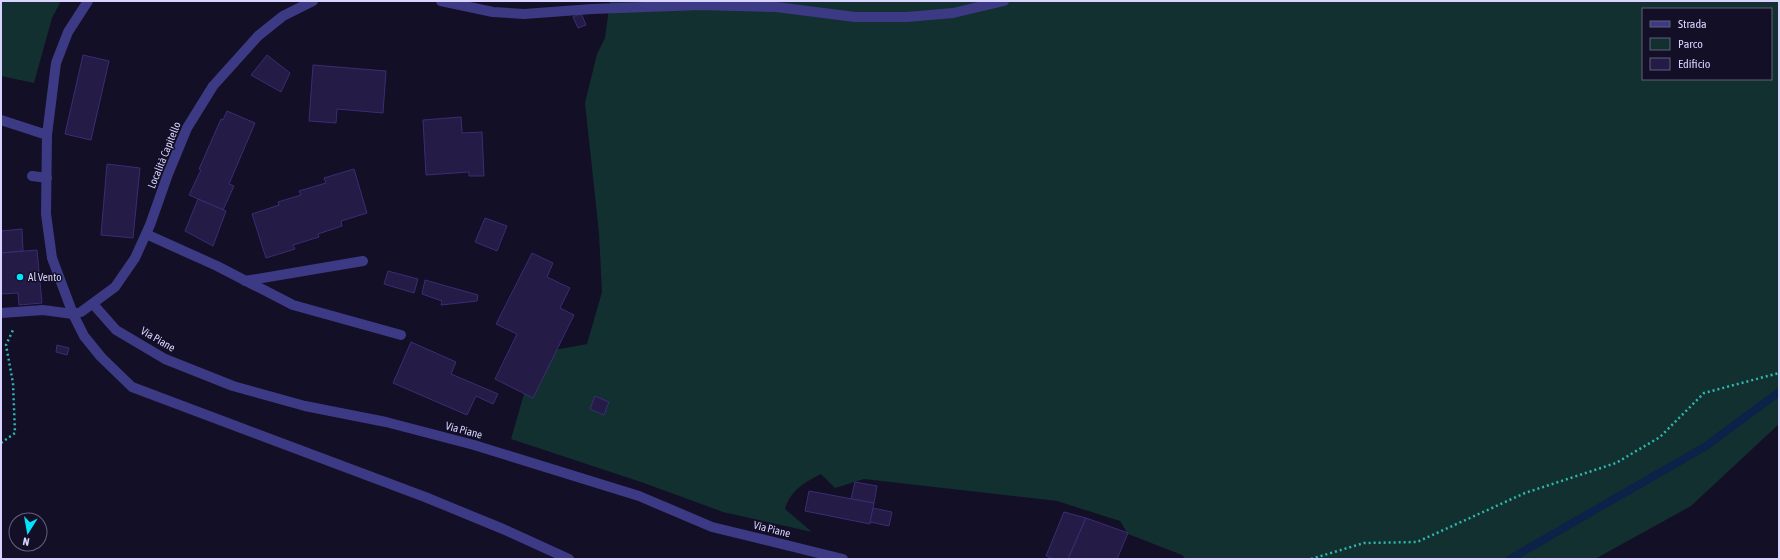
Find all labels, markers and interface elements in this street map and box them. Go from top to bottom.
legend [1642,8,1772,80]
text: Strada [1678,17,1707,31]
text: Parco [1678,37,1703,51]
text: Edificio [1678,57,1711,71]
street label: Località Capitello [145,120,183,190]
place label: Al Vento [28,271,61,283]
marker: Al Vento [15,272,25,282]
street label: Via Piane [139,324,177,354]
street label: Via Piane [444,419,484,441]
north arrow [8,512,48,552]
street label: Via Piane [752,519,792,539]
text: N [22,535,30,548]

